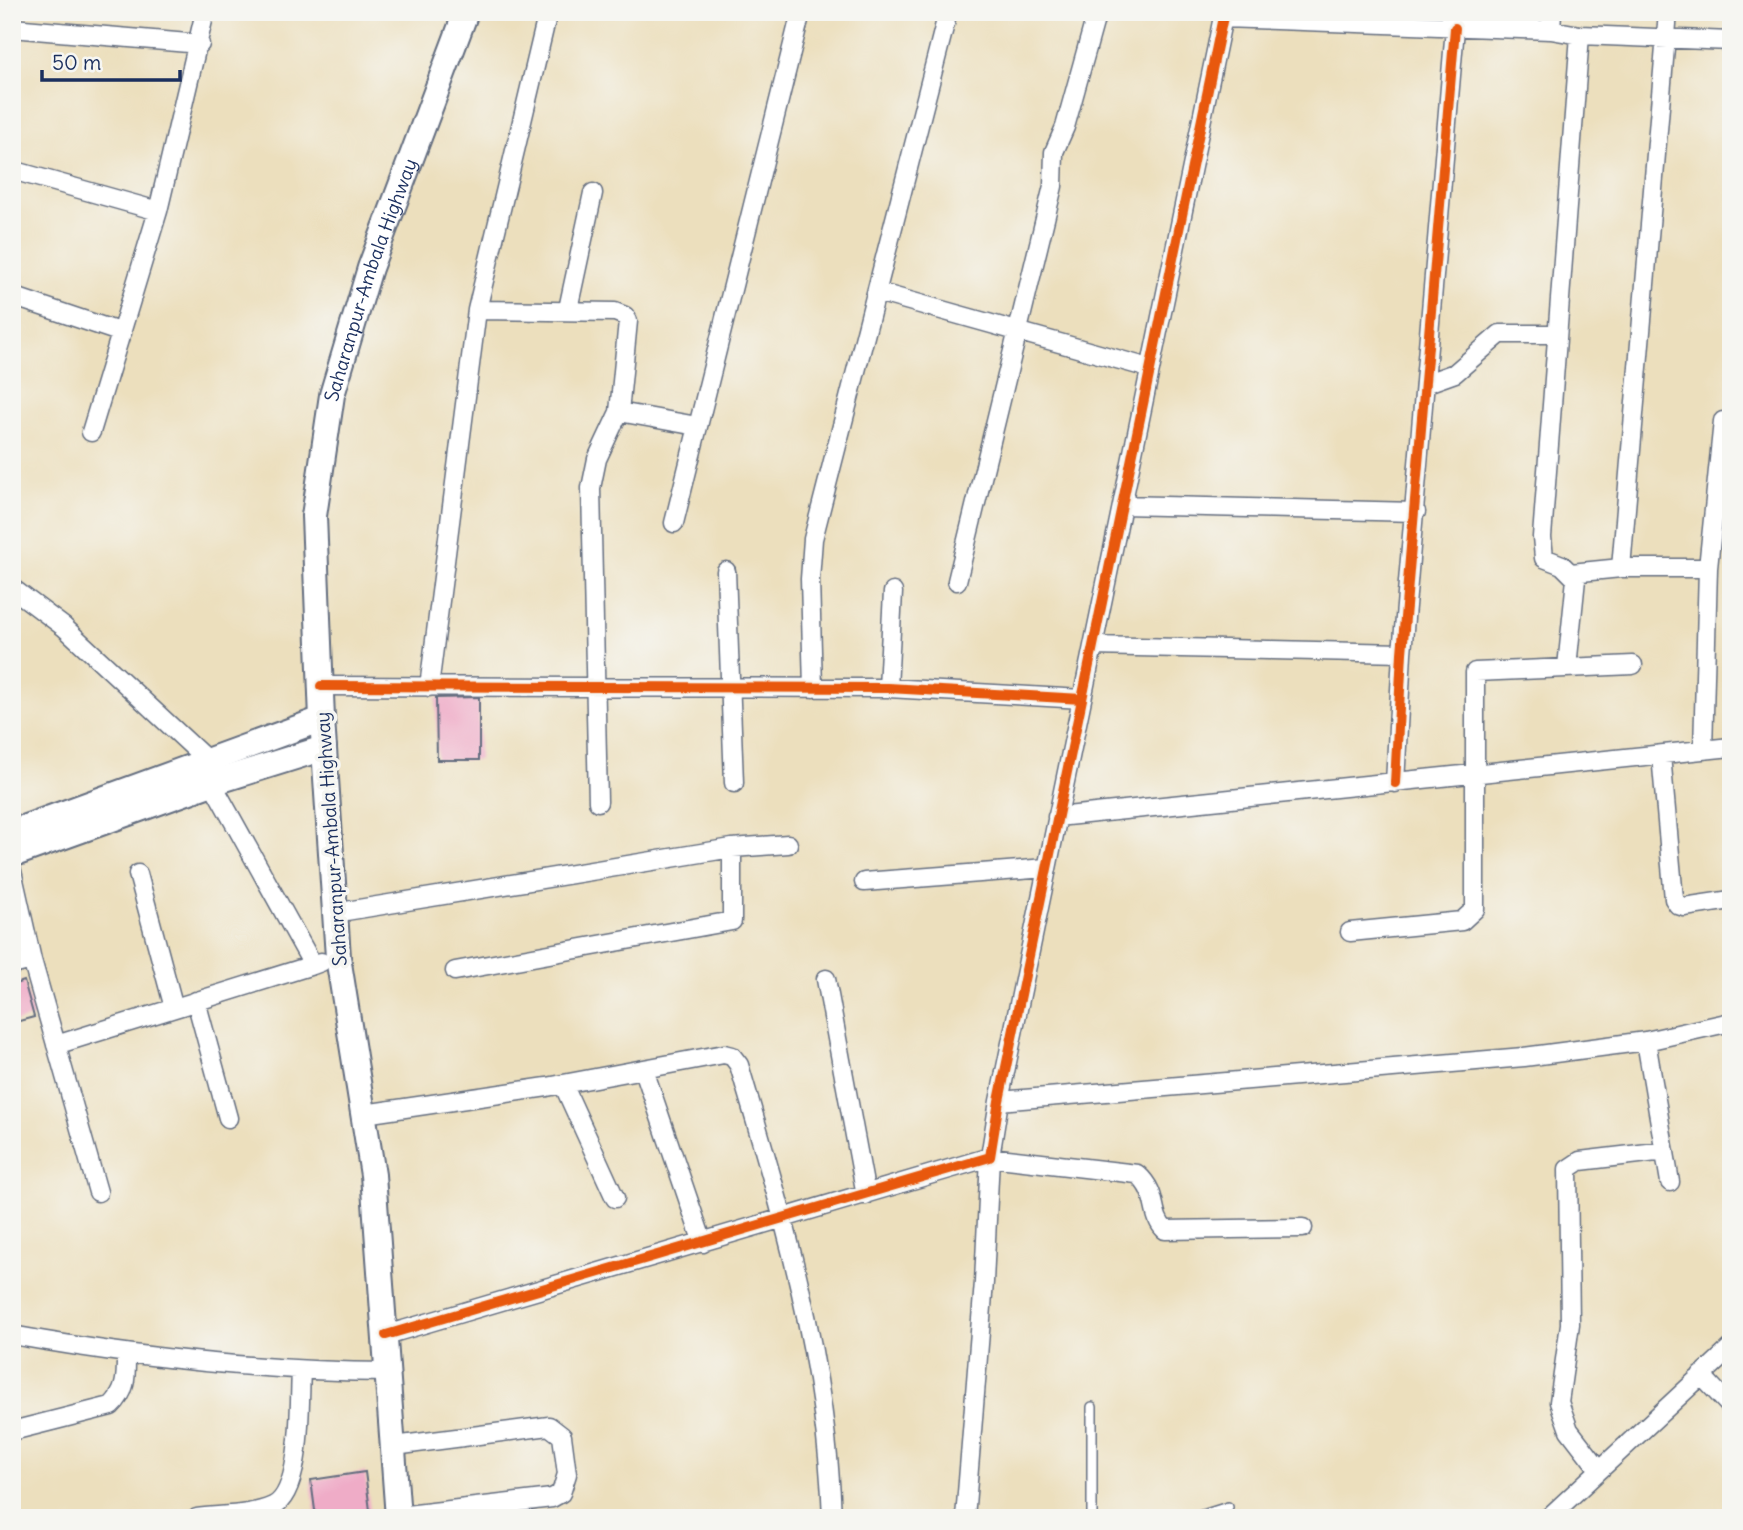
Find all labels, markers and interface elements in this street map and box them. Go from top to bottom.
scale bar [42,38,180,82]
text: 50 m [52,49,101,76]
street label: Saharanpur-Ambala Highway [319,155,422,403]
street label: Saharanpur-Ambala Highway [310,711,352,967]

